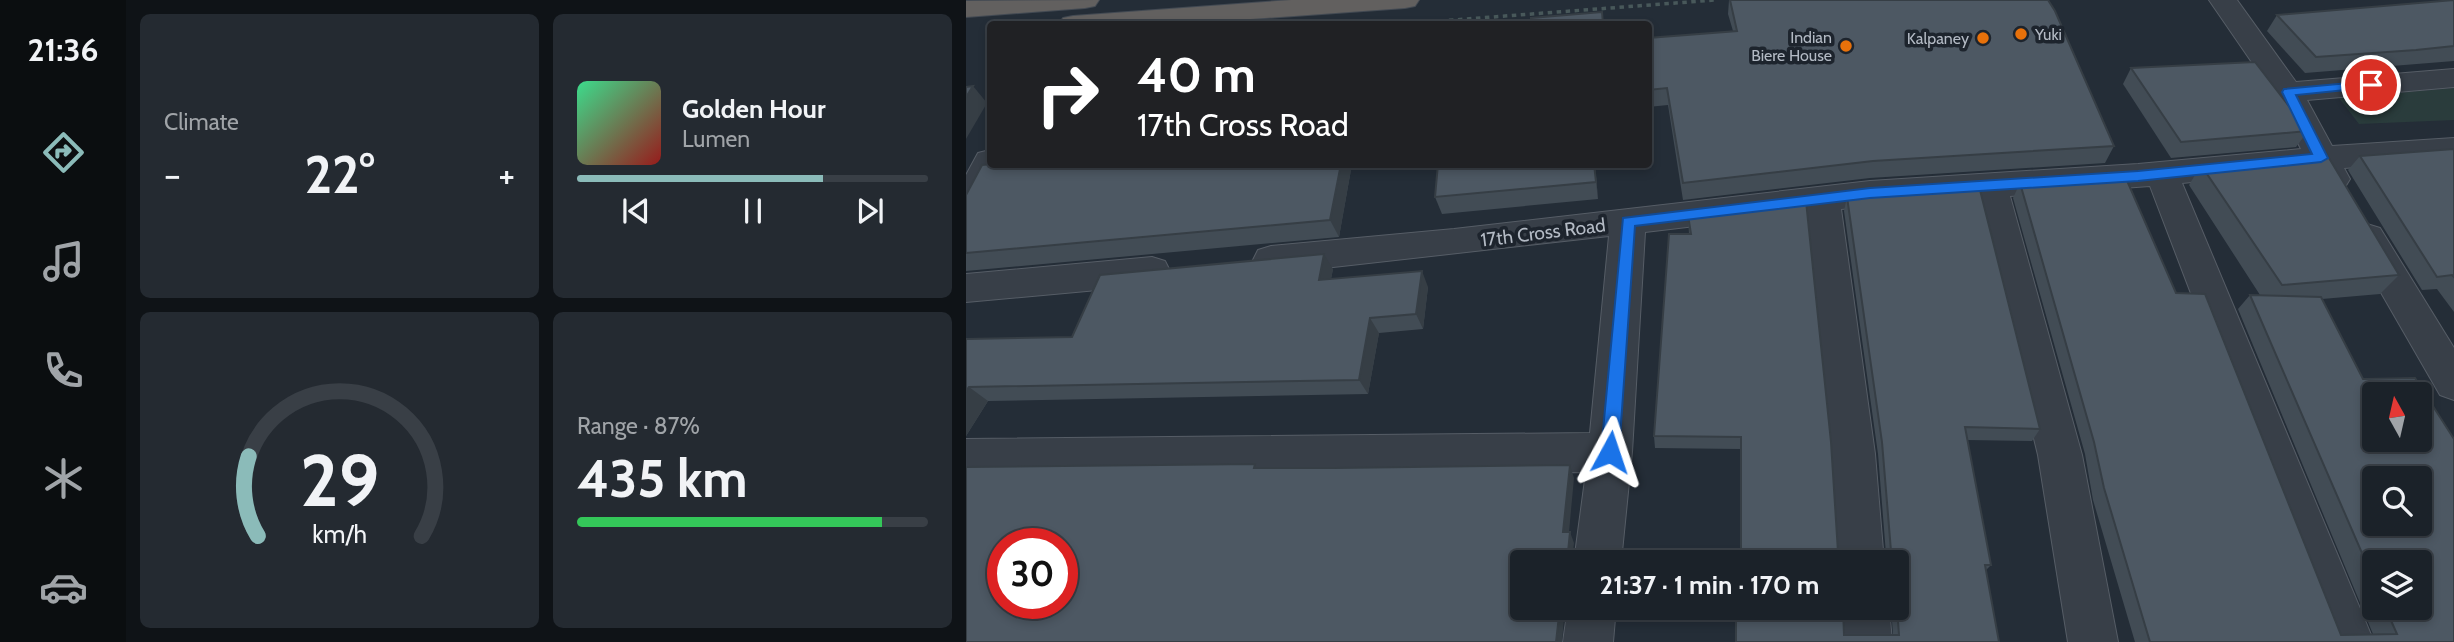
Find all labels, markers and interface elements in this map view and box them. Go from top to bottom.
place label: Yuki [2034,25,2062,44]
marker: Yuki [2013,26,2029,42]
place label: Indian Biere House [1751,28,1832,65]
place label: Kalpaney [1907,29,1969,48]
text: 21:36 [27,30,99,69]
marker: Kalpaney [1975,30,1991,46]
marker: Indian Biere House [1838,38,1854,54]
text: 40 m [1137,45,1256,104]
icon: right [1022,49,1113,140]
pin [2341,55,2401,115]
icon: arrive [2352,66,2390,104]
text: Golden Hour [682,93,825,125]
text: 17th Cross Road [1137,105,1349,144]
text: Climate [164,108,239,136]
text: Lumen [682,125,750,153]
icon: directions [39,128,88,177]
text: 22° [304,143,375,206]
text: − [164,151,181,198]
text: + [498,151,515,198]
icon: previous [617,192,655,230]
icon: pause [734,192,772,230]
icon: next [851,192,889,230]
street label: 17th Cross Road [1479,213,1607,252]
icon: music [39,237,88,286]
icon: phone [39,346,88,395]
north arrow [2362,382,2432,452]
map controls [2362,382,2432,620]
text: Range · 87% [577,412,700,440]
position arrow [1573,415,1647,489]
text: 29 [300,436,379,524]
text: 435 km [577,447,747,510]
icon: climate [39,454,88,503]
button: search [2362,466,2432,536]
text: km/h [312,519,367,549]
speed limit sign: 30 [987,528,1078,619]
button: layers [2362,550,2432,620]
icon: car [39,563,88,612]
text: 21:37 · 1 min · 170 m [1600,569,1819,601]

